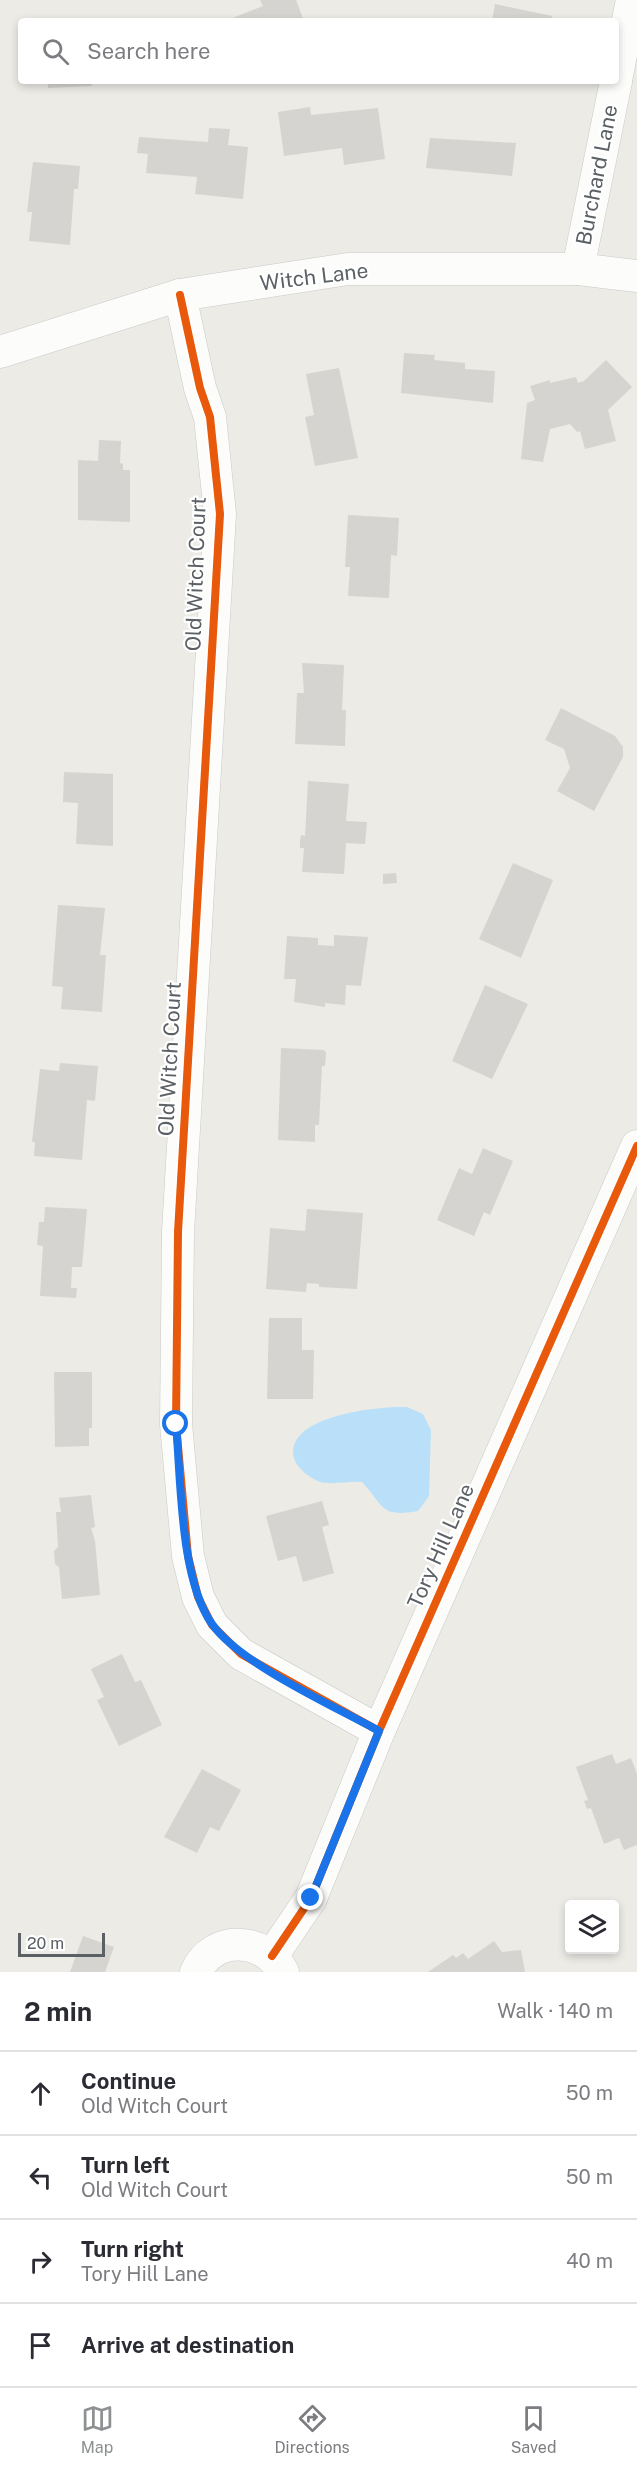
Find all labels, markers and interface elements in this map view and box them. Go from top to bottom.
search box [18,18,619,84]
icon: search [39,35,72,68]
text: Search here [87,38,211,64]
street label: Burchard Lane [571,103,622,247]
street label: Witch Lane [258,257,370,296]
street label: Old Witch Court [180,496,211,652]
street label: Old Witch Court [153,981,186,1137]
route start [162,1410,188,1436]
street label: Tory Hill Lane [402,1480,479,1612]
route end [297,1884,323,1910]
map controls [565,1900,619,1954]
button: layers [565,1900,619,1954]
scale bar [18,1930,105,1958]
text: 20 m [27,1934,64,1953]
text: 2 min [24,1996,92,2027]
text: Walk · 140 m [497,1999,613,2023]
text: Continue [81,2068,176,2094]
icon: ahead [24,2077,57,2110]
text: 50 m [566,2081,613,2105]
text: Old Witch Court [81,2094,228,2118]
text: Turn left [81,2152,170,2178]
icon: left [24,2161,57,2194]
text: 50 m [566,2165,613,2189]
text: Old Witch Court [81,2178,228,2202]
text: Turn right [81,2236,184,2262]
icon: right [24,2245,57,2278]
text: 40 m [566,2249,613,2273]
text: Tory Hill Lane [81,2262,209,2286]
icon: arrive [24,2329,57,2362]
text: Arrive at destination [81,2332,294,2358]
tab: Map [81,2402,114,2457]
tab: Directions [275,2402,350,2457]
tab: Saved [511,2402,556,2457]

